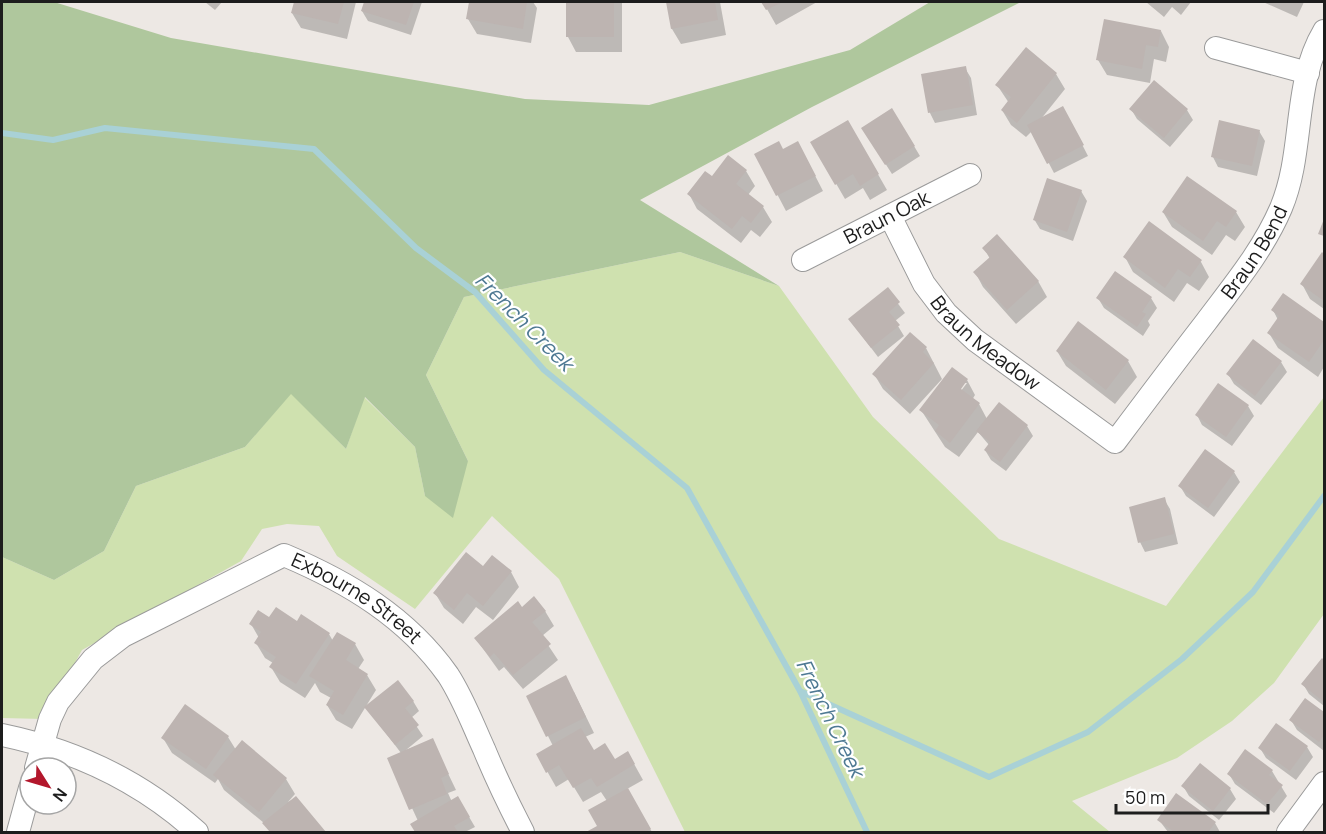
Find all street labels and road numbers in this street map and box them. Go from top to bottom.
street label: Braun Oak [839,183,935,250]
street label: Braun Bend [1214,201,1293,304]
street label: Braun Meadow [924,290,1046,396]
street label: Exbourne Street [287,546,428,649]

